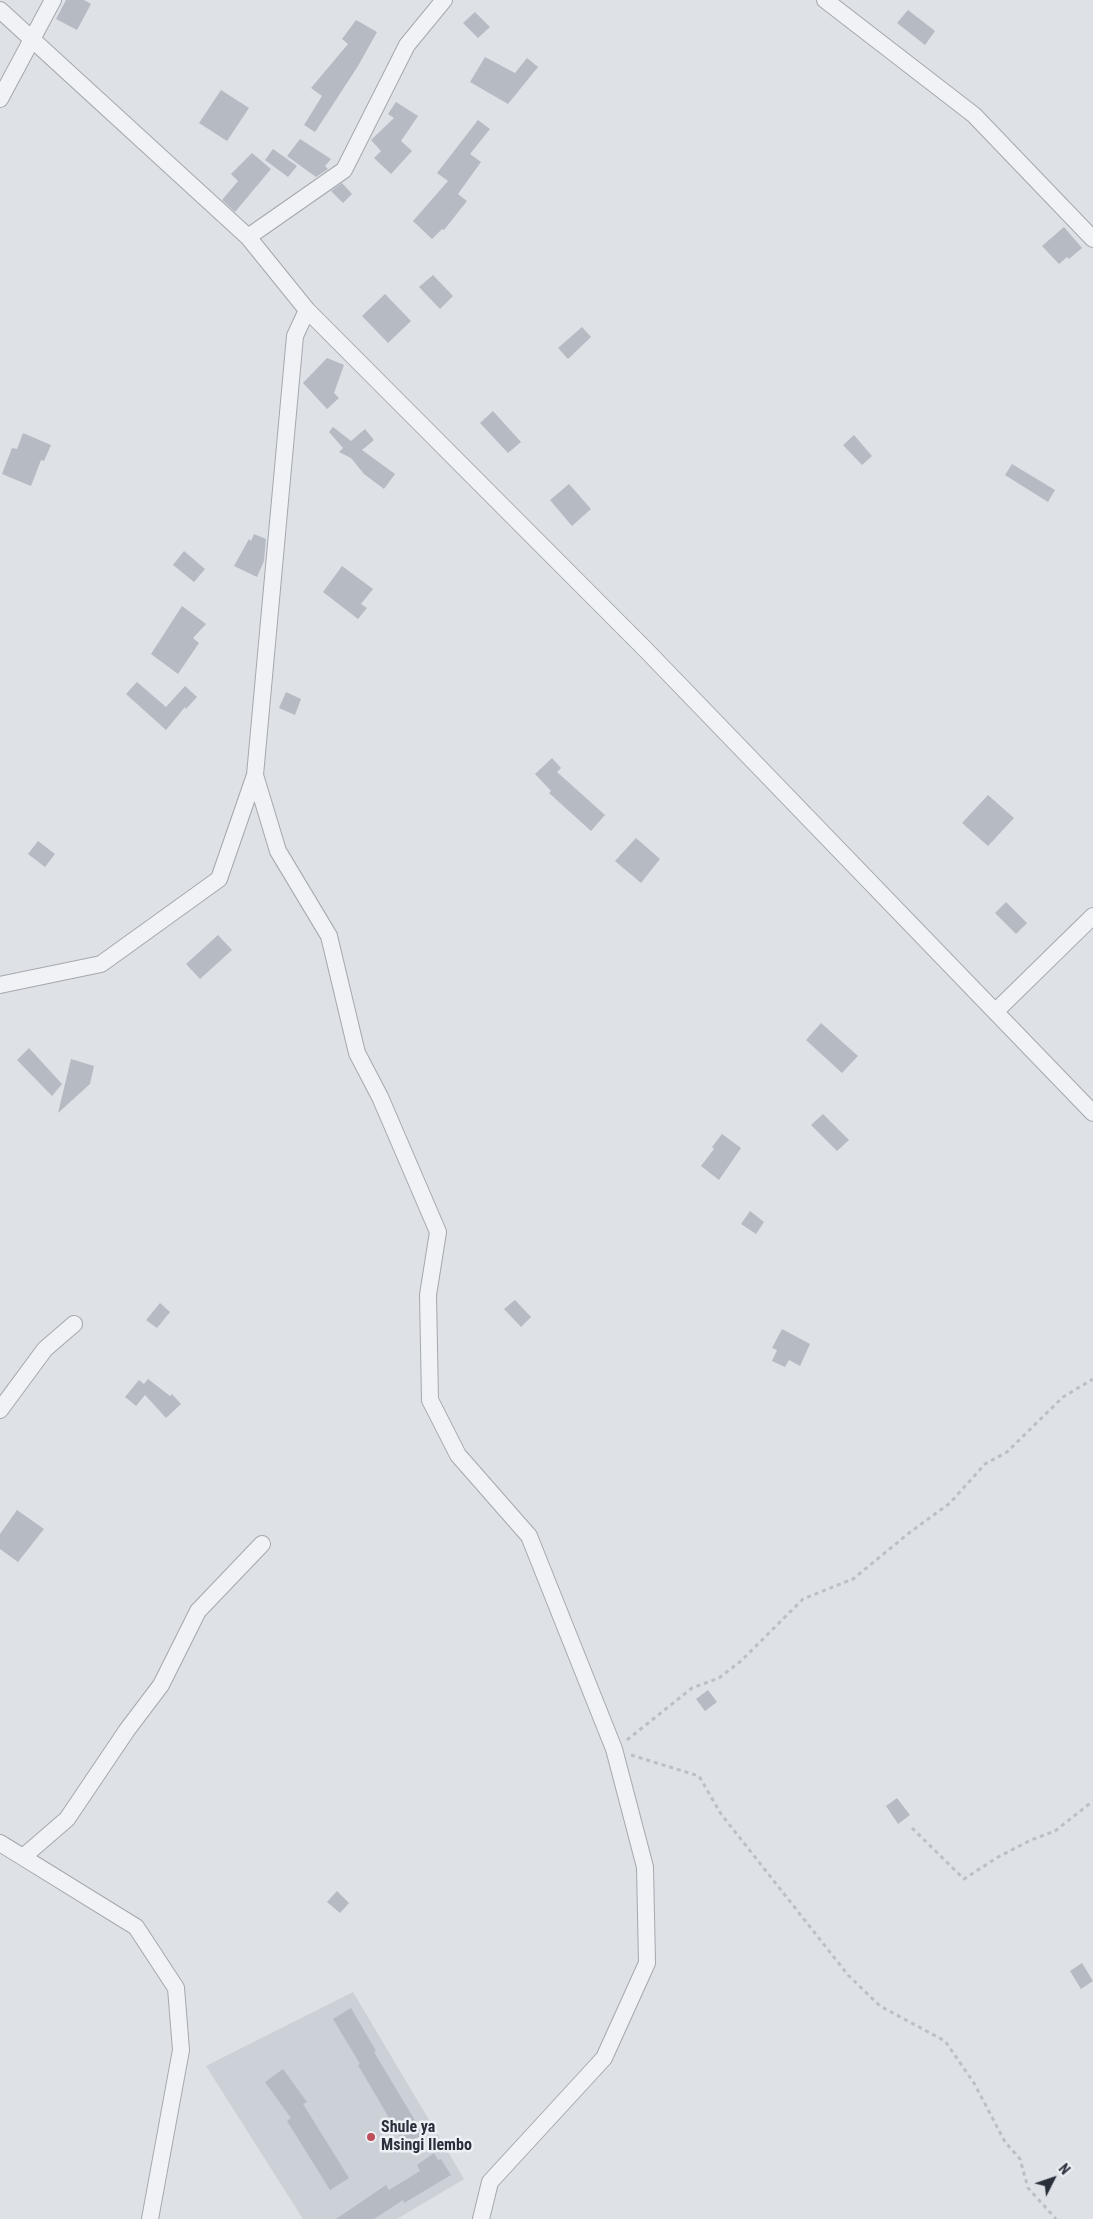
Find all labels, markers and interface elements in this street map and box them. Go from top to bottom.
place label: Shule ya Msingi Ilembo [381,2118,472,2156]
marker: Shule ya Msingi Ilembo [365,2131,377,2143]
north arrow [1028,2154,1078,2204]
text: N [1055,2161,1073,2178]

